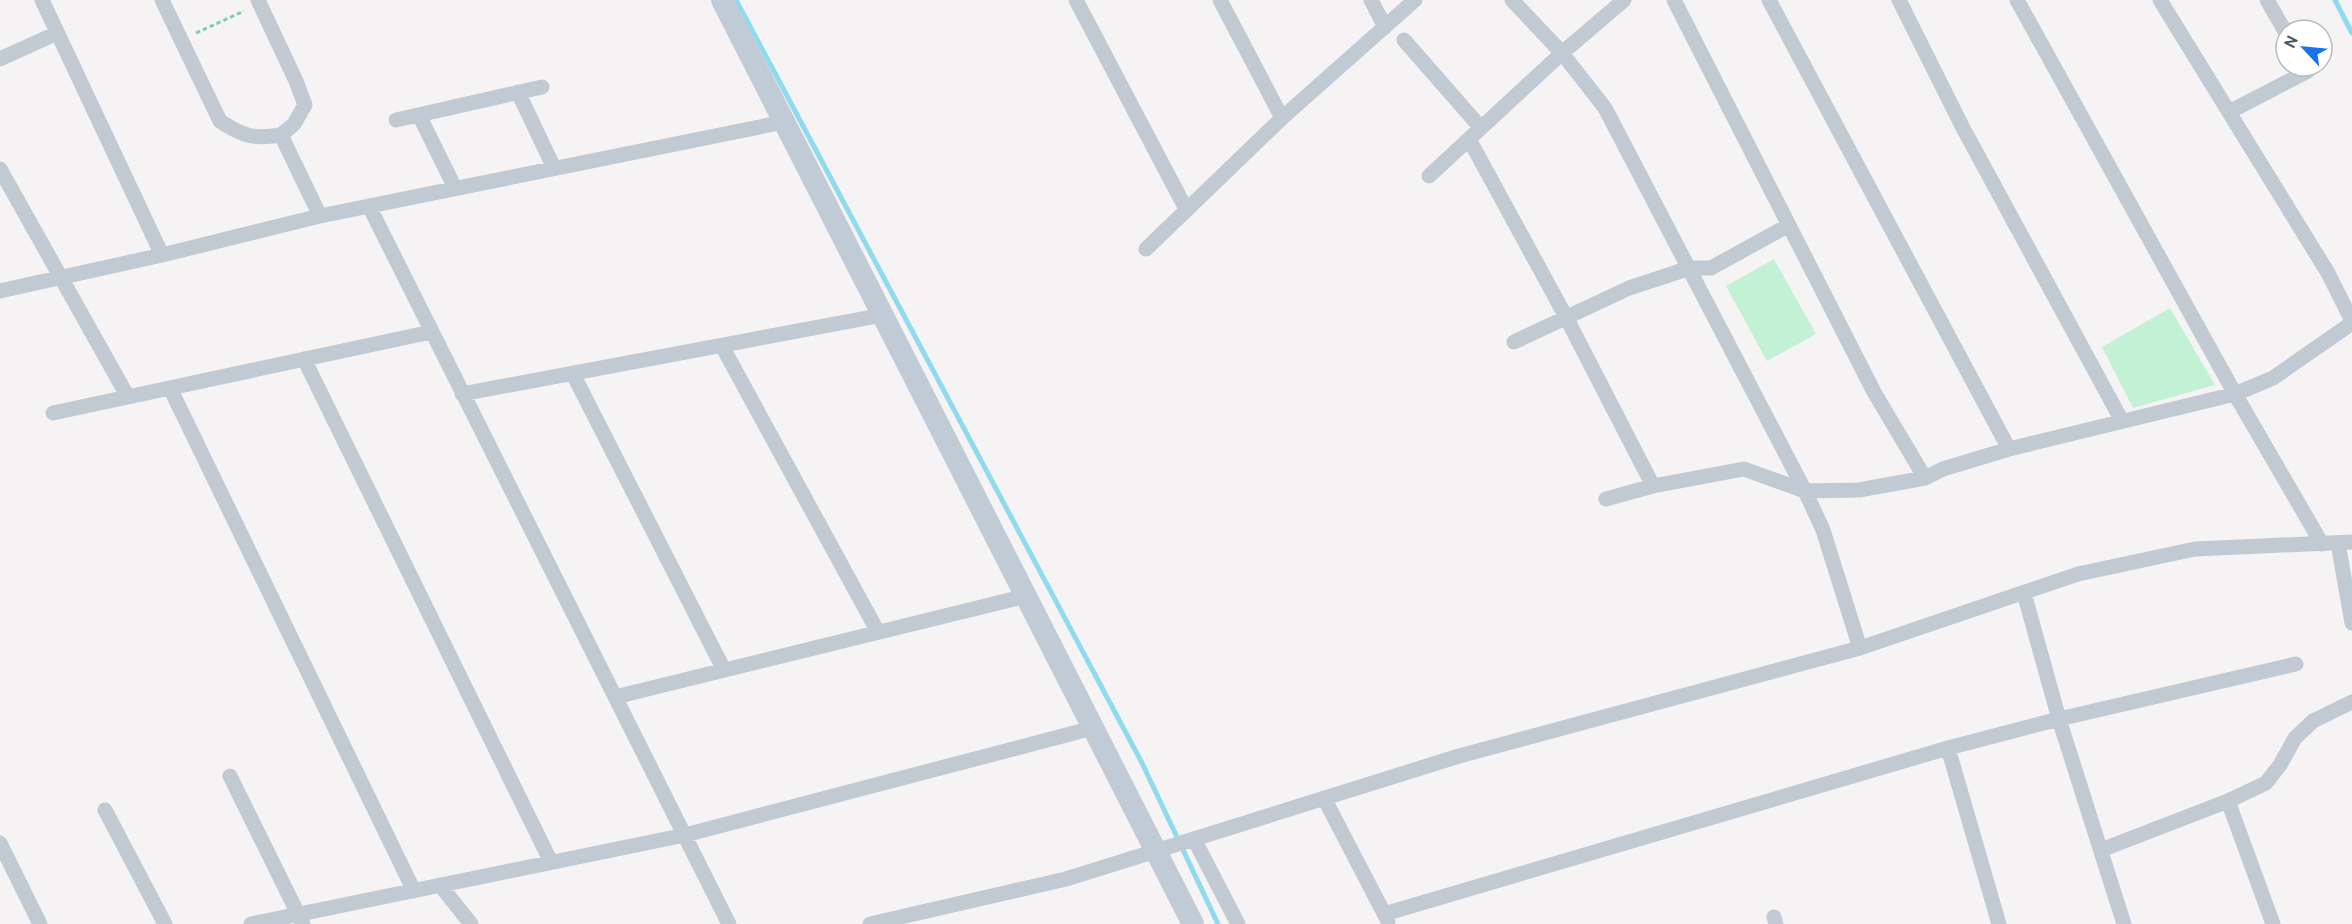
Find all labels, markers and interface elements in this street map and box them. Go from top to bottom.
north arrow [2274,18,2334,78]
text: N [2280,32,2302,51]

